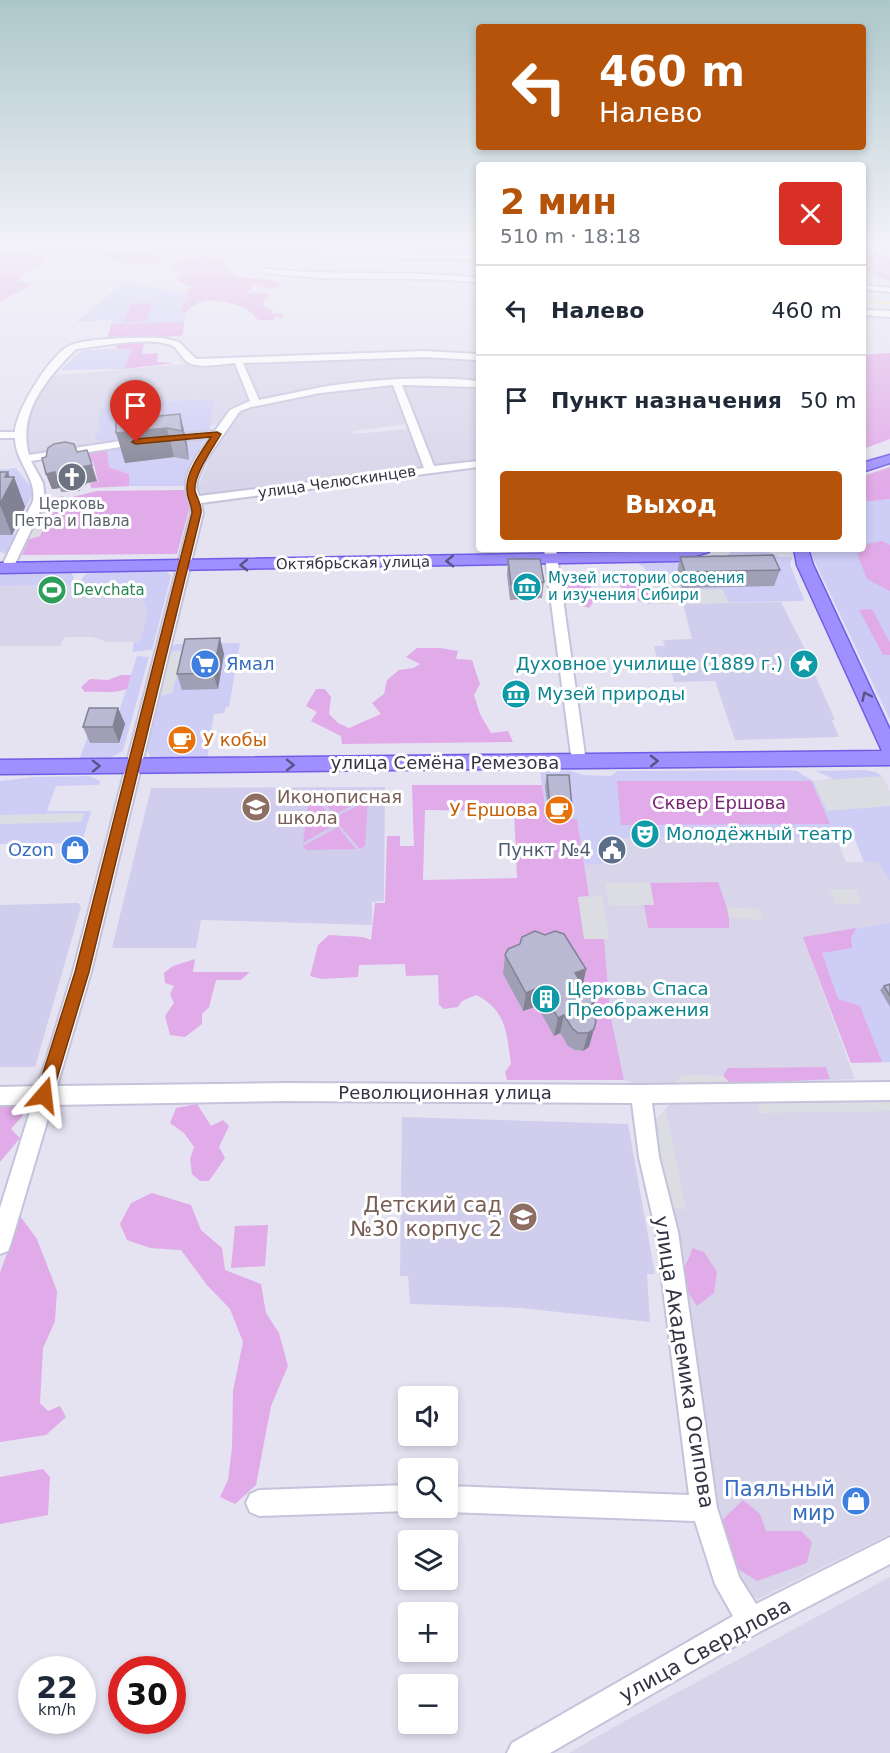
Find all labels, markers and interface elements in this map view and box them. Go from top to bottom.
text: 460 m [599,47,745,96]
icon: left [500,48,578,126]
text: Налево [599,97,702,128]
text: 2 мин [500,181,617,222]
button: close [779,182,842,245]
text: 510 m · 18:18 [500,224,641,248]
icon: left [500,294,533,327]
text: Налево [551,298,644,323]
text: 460 m [772,298,842,323]
pin [110,380,161,442]
icon: arrive [500,384,533,417]
text: Пункт назначения [551,388,782,413]
text: 50 m [800,388,856,413]
icon: arrive [119,389,152,422]
church icon: Церковь Петра и Павла [56,461,88,493]
street label: улица Челюскинцев [257,462,417,502]
button: Выход [500,471,842,540]
place label: Церковь Петра и Павла [14,495,130,530]
street label: Октябрьская улица [276,553,430,573]
one-way arrow [445,555,454,567]
one-way arrow [239,558,248,571]
place label: Музей истории освоения и изучения Сибири [548,569,745,604]
museum icon: Музей истории освоения и изучения Сибири [511,571,543,603]
sports icon: Devchata [36,574,68,606]
place label: Devchata [73,581,145,599]
supermarket icon: Ямал [189,648,221,680]
place icon: Духовное училище (1889 г.) [788,648,820,680]
place label: Ямал [226,653,275,674]
place label: Духовное училище (1889 г.) [516,653,783,674]
museum icon: Музей природы [500,678,532,710]
place label: Музей природы [537,683,685,704]
one-way arrow [861,692,873,703]
cafe icon: У кобы [166,724,198,756]
place label: У кобы [203,729,267,750]
street label: улица Семёна Ремезова [331,752,559,773]
one-way arrow [649,755,658,768]
one-way arrow [286,759,295,771]
one-way arrow [91,760,100,772]
place label: Иконописная школа [277,786,402,828]
school or university icon: Иконописная школа [240,791,272,823]
park label: Сквер Ершова [652,792,786,813]
cafe icon: У Ершова [543,794,575,826]
place label: У Ершова [449,799,538,820]
theatre icon: Молодёжный театр [629,818,661,850]
place label: Молодёжный театр [666,823,853,844]
shop icon: Ozon [59,834,91,866]
public building icon: Пункт №4 [596,834,628,866]
place label: Ozon [8,839,54,860]
place label: Пункт №4 [498,839,591,860]
place label: Церковь Спаса Преображения [567,978,709,1020]
building icon: Церковь Спаса Преображения [530,983,562,1015]
position arrow [12,1063,76,1127]
street label: Революционная улица [338,1082,552,1103]
place label: Детский сад №30 корпус 2 [350,1193,502,1241]
school or university icon: Детский сад №30 корпус 2 [507,1201,539,1233]
street label: улица Академика Осипова [649,1214,719,1510]
map controls [398,1386,458,1734]
button: sound [398,1386,458,1446]
button: search [398,1458,458,1518]
place label: Паяльный мир [724,1477,835,1525]
shop icon: Паяльный мир [840,1485,872,1517]
button: layers [398,1530,458,1590]
street label: улица Свердлова [615,1593,795,1707]
button: + [398,1602,458,1662]
speed limit sign: 30 [108,1656,186,1734]
text: 22 [36,1670,78,1705]
button: − [398,1674,458,1734]
text: km/h [38,1701,76,1719]

